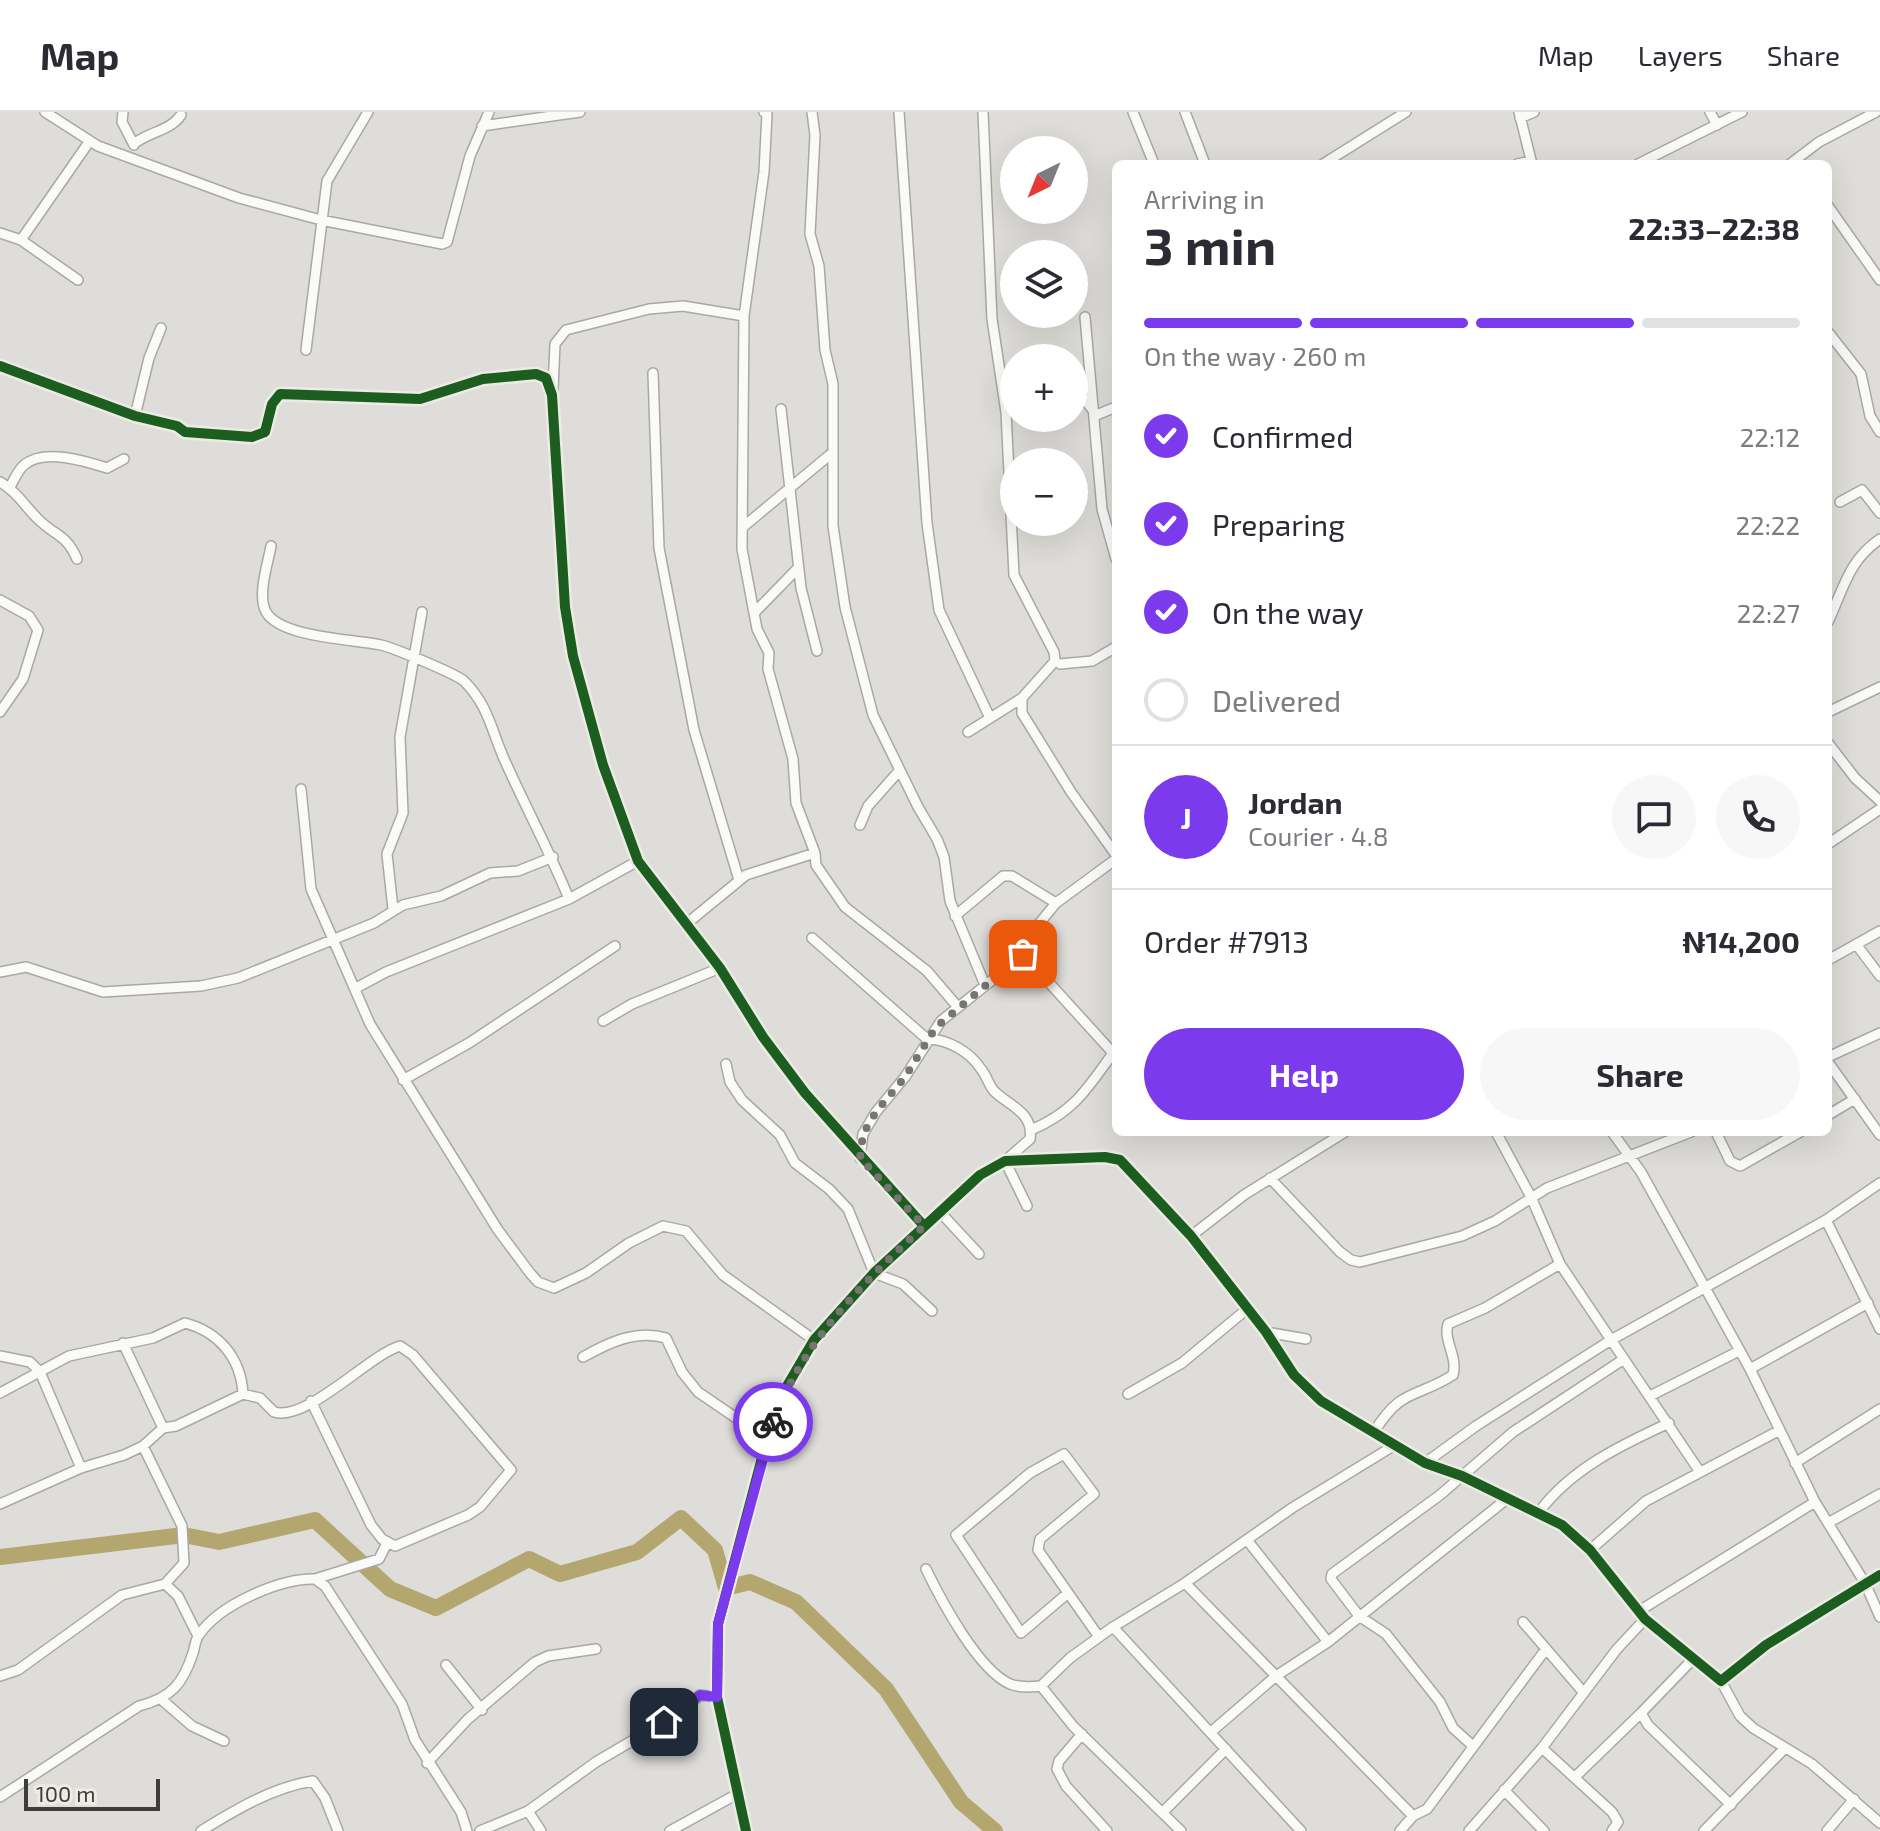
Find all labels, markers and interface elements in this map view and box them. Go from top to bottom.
text: Map [40,32,119,78]
text: Map [1538,38,1594,72]
text: Layers [1638,38,1723,72]
text: Share [1767,38,1840,72]
north arrow [1000,136,1088,224]
map controls [1000,136,1088,536]
text: Arriving in [1144,183,1265,214]
text: 22:33–22:38 [1628,210,1800,246]
text: 3 min [1144,213,1276,275]
button: layers [1000,240,1088,328]
text: On the way · 260 m [1144,340,1366,371]
button: + [1000,344,1088,432]
icon: check [1144,414,1188,458]
text: Confirmed [1212,418,1353,454]
text: 22:12 [1740,421,1800,452]
button: − [1000,448,1088,536]
icon: check [1144,502,1188,546]
text: Preparing [1212,506,1345,542]
text: 22:22 [1735,509,1800,540]
icon: check [1144,590,1188,634]
text: On the way [1212,594,1364,630]
text: 22:27 [1737,597,1800,628]
text: Delivered [1212,682,1341,718]
button: chat [1612,775,1696,859]
button: phone [1716,775,1800,859]
text: Jordan [1248,784,1343,820]
text: J [1180,799,1192,835]
text: Courier · 4.8 [1248,820,1389,851]
pin [989,920,1057,988]
text: Order #7913 [1144,923,1309,959]
text: ₦14,200 [1682,923,1800,959]
icon: bag [1001,932,1045,976]
button: Help [1144,1028,1464,1120]
button: Share [1480,1028,1800,1120]
courier [733,1382,813,1462]
icon: bike [751,1400,795,1444]
pin [630,1688,698,1756]
icon: home [642,1700,686,1744]
scale bar [24,1775,160,1811]
text: 100 m [36,1780,95,1806]

